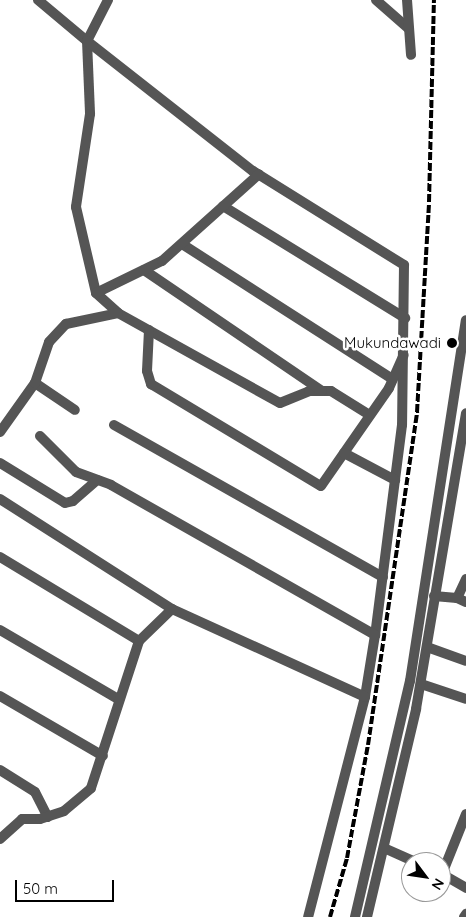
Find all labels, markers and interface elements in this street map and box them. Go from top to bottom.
place label: Mukundawadi [344,334,441,352]
marker: Mukundawadi [445,336,459,350]
north arrow [401,852,451,902]
scale bar [18,870,116,902]
text: N [428,875,448,893]
text: 50 m [23,879,58,898]

